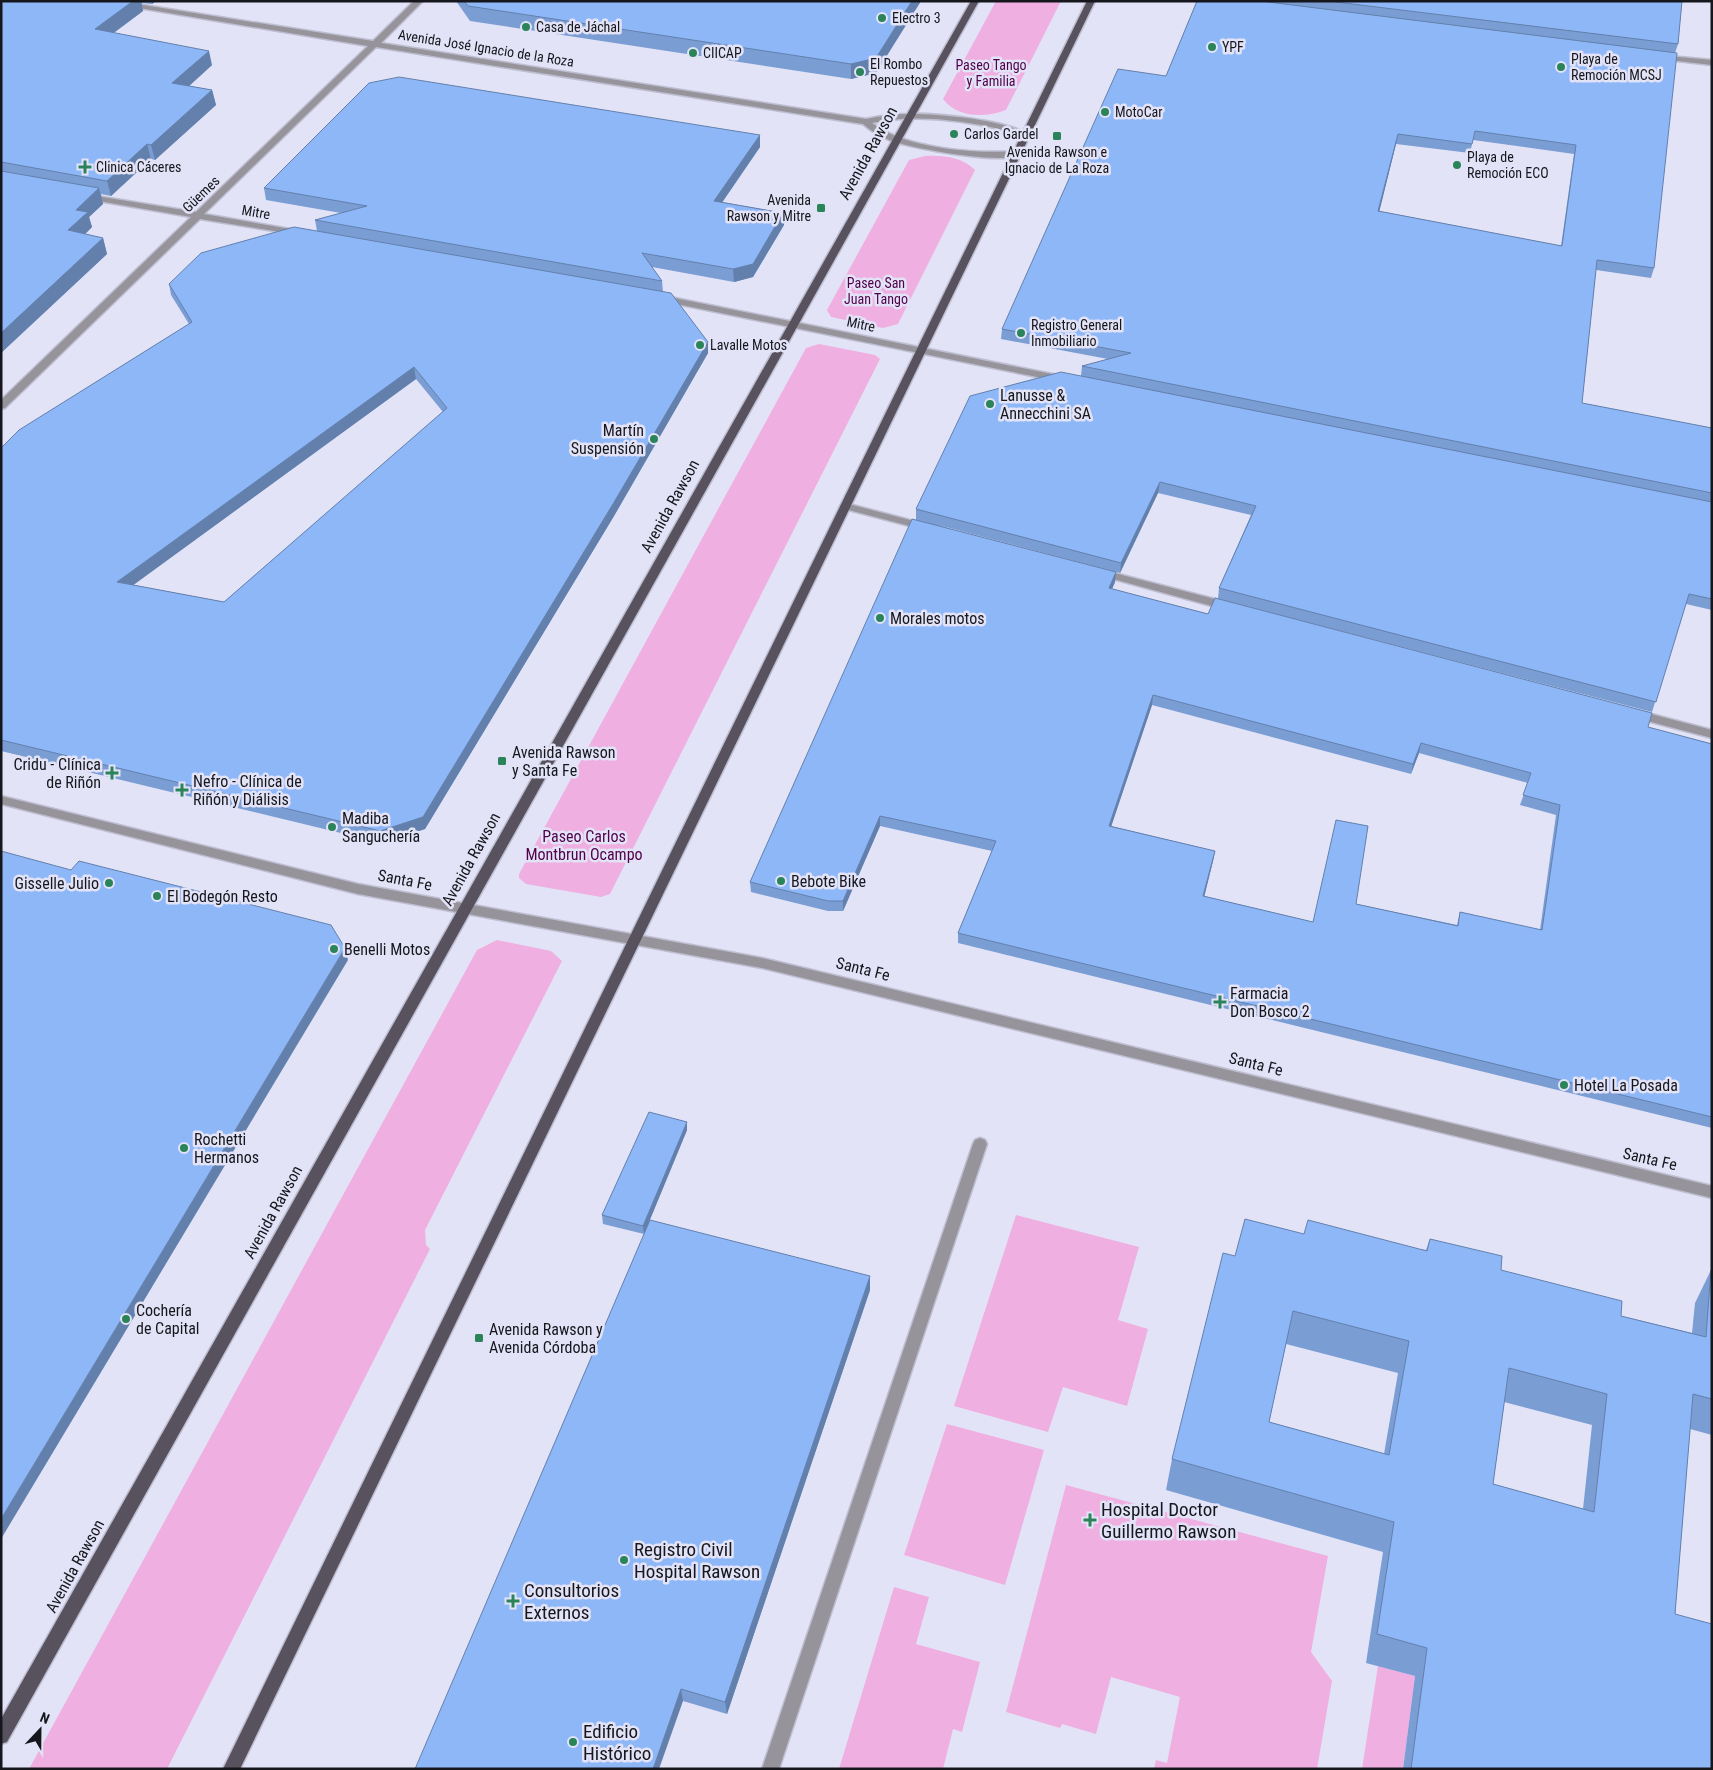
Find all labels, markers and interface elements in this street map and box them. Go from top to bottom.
place label: Electro 3 [892,10,941,26]
marker: Electro 3 [876,12,888,24]
place label: Casa de Jáchal [536,19,620,35]
marker: Casa de Jáchal [520,21,532,33]
street label: Avenida José Ignacio de la Roza [397,26,575,70]
place label: YPF [1222,39,1244,55]
marker: YPF [1206,41,1218,53]
place label: CIICAP [703,45,742,61]
marker: CIICAP [687,47,699,59]
place label: Playa de Remoción MCSJ [1571,51,1662,83]
place label: El Rombo Repuestos [870,56,928,88]
park label: Paseo Tango y Familia [955,57,1027,89]
marker: Playa de Remoción MCSJ [1555,61,1567,73]
marker: El Rombo Repuestos [854,66,866,78]
street label: Avenida Rawson [835,103,901,203]
place label: MotoCar [1115,104,1163,120]
marker: MotoCar [1099,106,1111,118]
place label: Carlos Gardel [964,126,1039,142]
marker: Carlos Gardel [948,128,960,140]
marker: Avenida Rawson e Ignacio de La Roza [1051,130,1063,142]
place label: Avenida Rawson e Ignacio de La Roza [1005,144,1109,176]
place label: Playa de Remoción ECO [1467,149,1549,181]
place label: Clinica Cáceres [96,159,182,175]
marker: Playa de Remoción ECO [1451,159,1463,171]
marker: Clinica Cáceres [78,160,92,174]
street label: Güemes [179,173,223,215]
place label: Avenida Rawson y Mitre [727,192,811,224]
street label: Mitre [241,202,272,222]
marker: Avenida Rawson y Mitre [815,202,827,214]
park label: Paseo San Juan Tango [844,275,908,307]
street label: Mitre [845,313,877,335]
place label: Registro General Inmobiliario [1031,317,1122,349]
marker: Registro General Inmobiliario [1015,327,1027,339]
place label: Lavalle Motos [710,337,787,353]
marker: Lavalle Motos [694,339,706,351]
place label: Lanusse & Annecchini SA [1000,386,1091,423]
marker: Lanusse & Annecchini SA [984,398,996,410]
place label: Martín Suspensión [571,421,644,458]
marker: Martín Suspensión [648,433,660,445]
street label: Avenida Rawson [637,456,703,556]
place label: Morales motos [890,609,984,628]
marker: Morales motos [874,612,886,624]
place label: Avenida Rawson y Santa Fe [512,743,615,780]
place label: Cridu - Clínica de Riñón [13,755,101,792]
marker: Avenida Rawson y Santa Fe [496,755,508,767]
marker: Cridu - Clínica de Riñón [105,766,119,780]
place label: Nefro - Clínica de Riñón y Diálisis [193,772,302,809]
marker: Nefro - Clínica de Riñón y Diálisis [175,783,189,797]
place label: Madiba Sanguchería [342,809,420,846]
street label: Avenida Rawson [438,809,504,909]
marker: Madiba Sanguchería [326,821,338,833]
park label: Paseo Carlos Montbrun Ocampo [525,827,643,864]
street label: Santa Fe [376,865,434,895]
place label: Bebote Bike [791,872,866,891]
place label: Gisselle Julio [14,874,99,893]
marker: Bebote Bike [775,875,787,887]
marker: Gisselle Julio [103,877,115,889]
place label: El Bodegón Resto [167,887,278,906]
marker: El Bodegón Resto [151,890,163,902]
place label: Benelli Motos [344,940,430,959]
marker: Benelli Motos [328,943,340,955]
street label: Santa Fe [834,953,892,985]
place label: Farmacia Don Bosco 2 [1230,984,1310,1021]
marker: Farmacia Don Bosco 2 [1214,996,1226,1008]
street label: Santa Fe [1227,1048,1285,1080]
place label: Hotel La Posada [1574,1076,1678,1095]
marker: Hotel La Posada [1558,1079,1570,1091]
place label: Rochetti Hermanos [194,1130,259,1167]
marker: Rochetti Hermanos [178,1142,190,1154]
street label: Santa Fe [1621,1144,1679,1174]
street label: Avenida Rawson [240,1162,306,1262]
place label: Cochería de Capital [136,1301,199,1338]
marker: Cochería de Capital [120,1313,132,1325]
place label: Avenida Rawson y Avenida Córdoba [489,1320,603,1357]
marker: Avenida Rawson y Avenida Córdoba [473,1332,485,1344]
place label: Hospital Doctor Guillermo Rawson [1101,1498,1236,1543]
marker: Hospital Doctor Guillermo Rawson [1083,1513,1097,1527]
street label: Avenida Rawson [42,1516,108,1616]
place label: Registro Civil Hospital Rawson [634,1538,760,1583]
marker: Registro Civil Hospital Rawson [618,1554,630,1566]
place label: Consultorios Externos [524,1579,619,1624]
marker: Consultorios Externos [506,1594,520,1608]
north arrow [15,1705,65,1755]
text: N [38,1709,52,1727]
place label: Edificio Histórico [583,1720,651,1765]
marker: Edificio Histórico [567,1736,579,1748]

